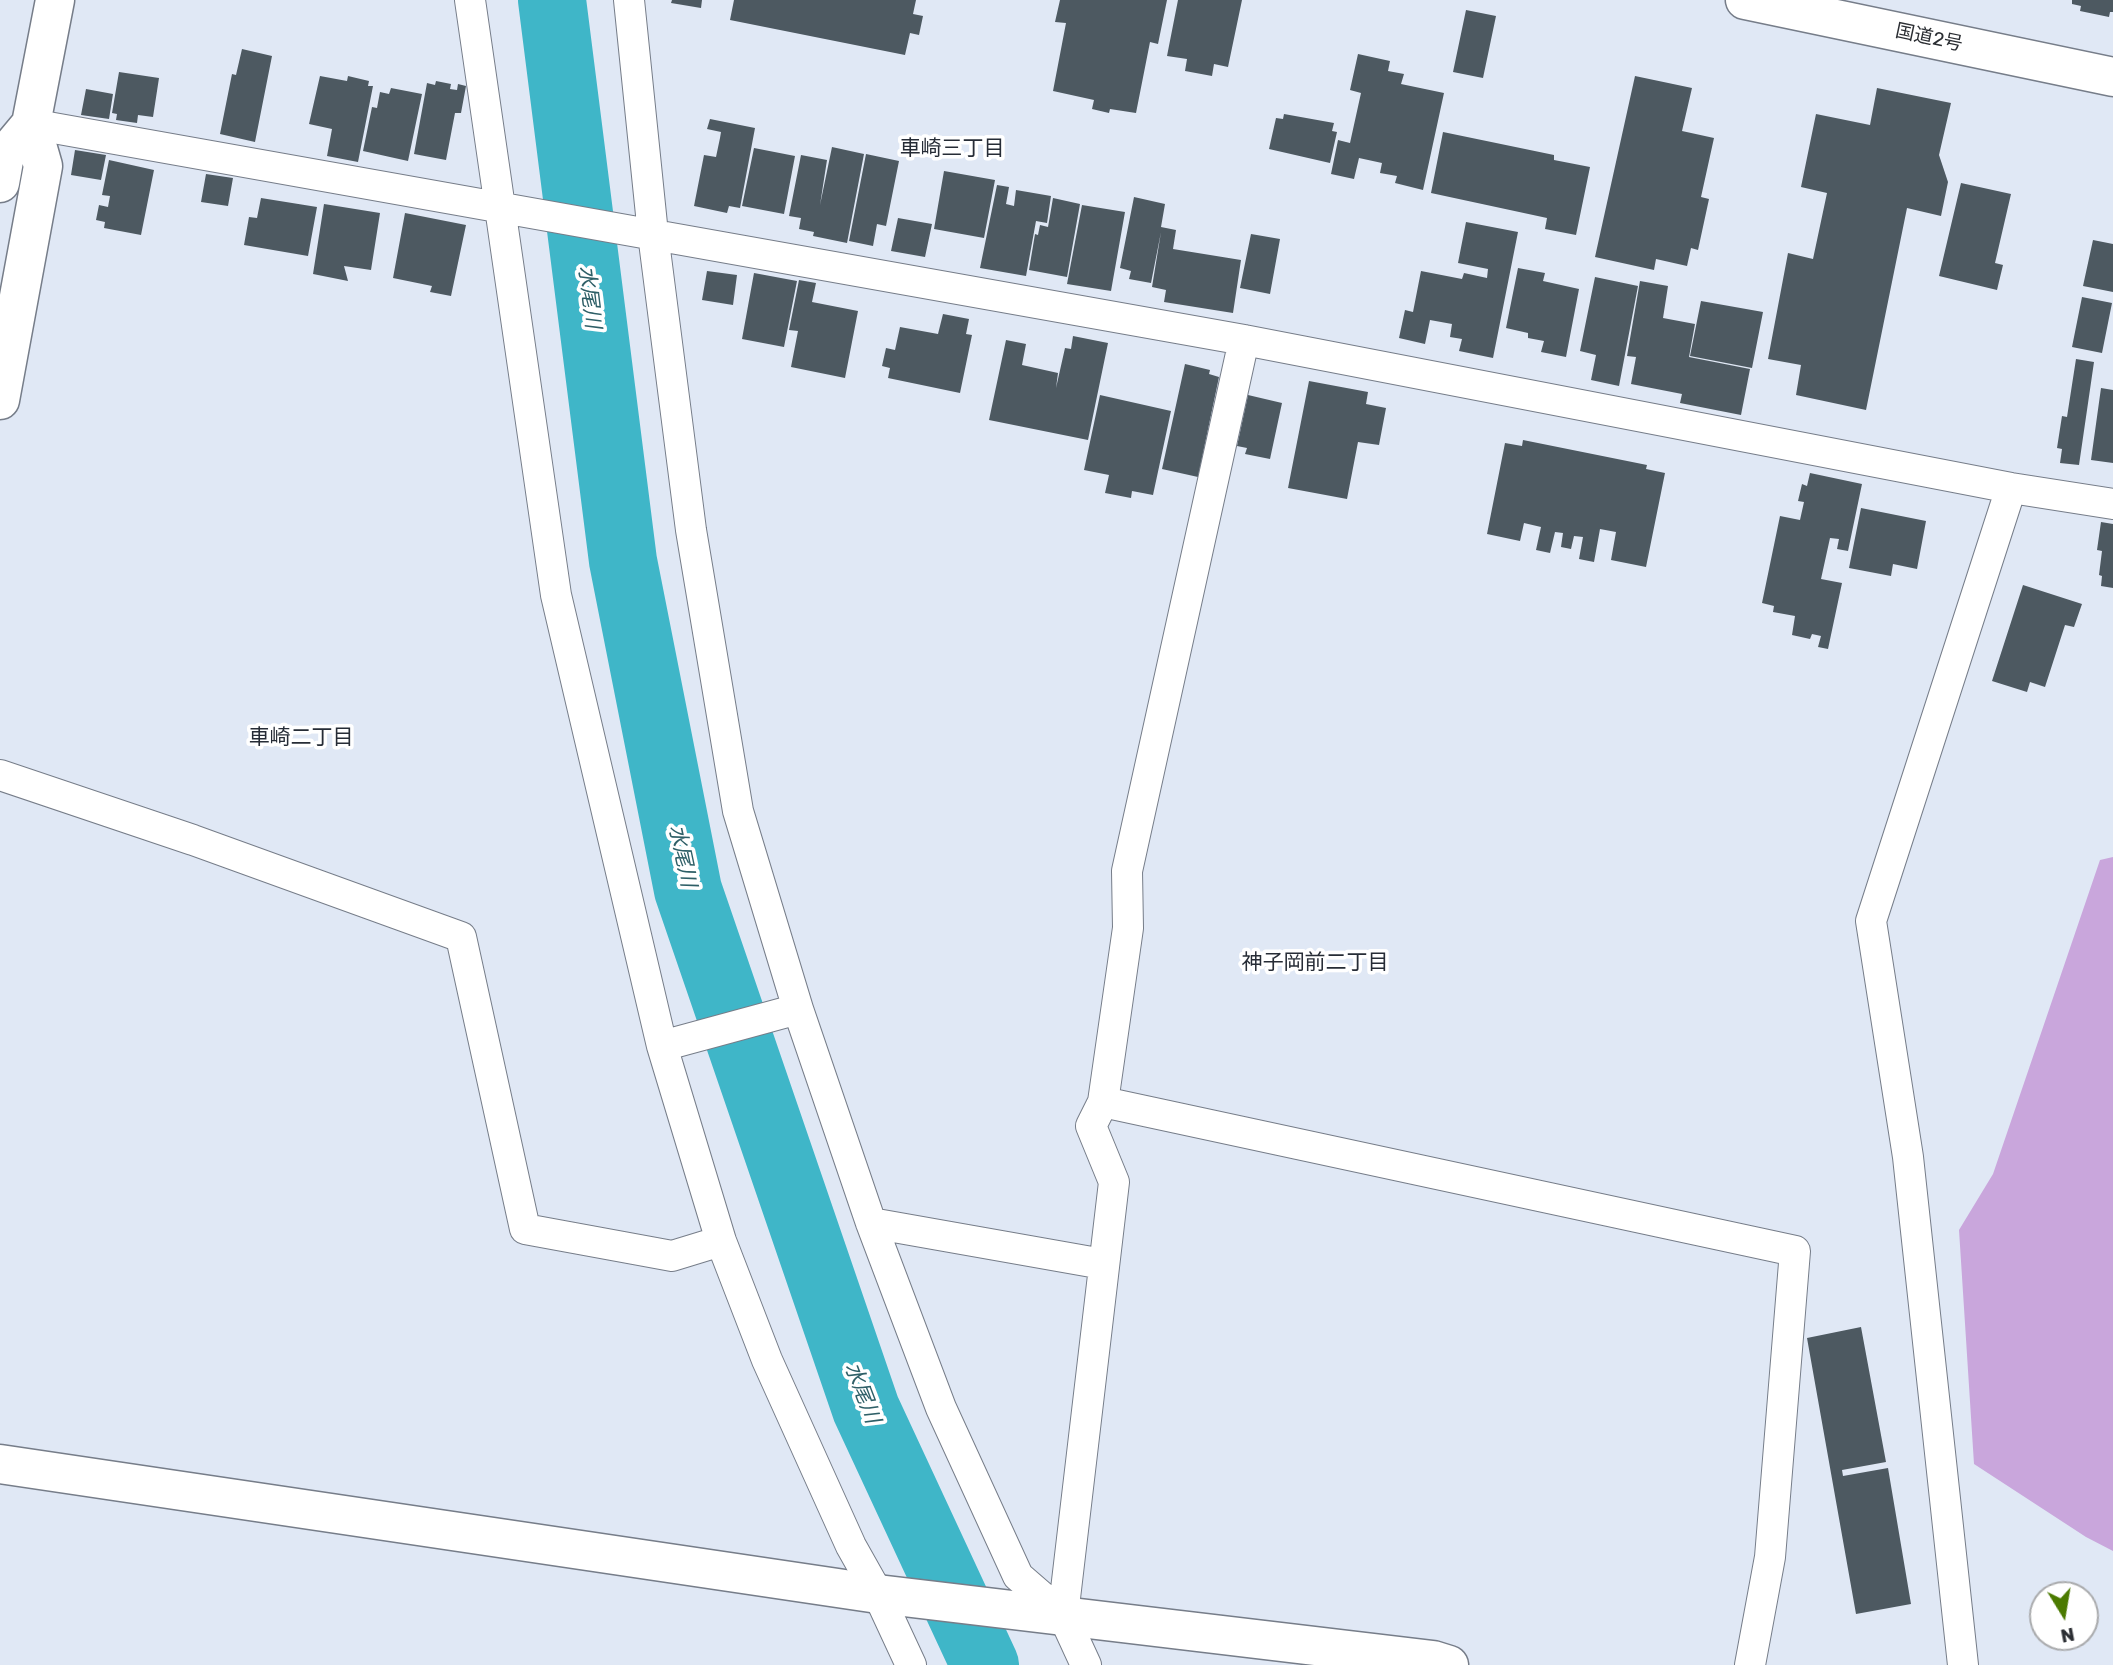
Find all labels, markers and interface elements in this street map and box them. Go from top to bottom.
street label: 国道2号 [1893,20,1965,56]
district label: 車崎三丁目 [900,136,1004,162]
water label: 水尾川 [573,264,605,330]
district label: 車崎二丁目 [249,725,353,751]
water label: 水尾川 [663,823,701,889]
district label: 神子岡前二丁目 [1242,950,1388,976]
water label: 水尾川 [839,1359,885,1427]
north arrow [2029,1581,2099,1651]
text: N [2059,1623,2077,1648]

